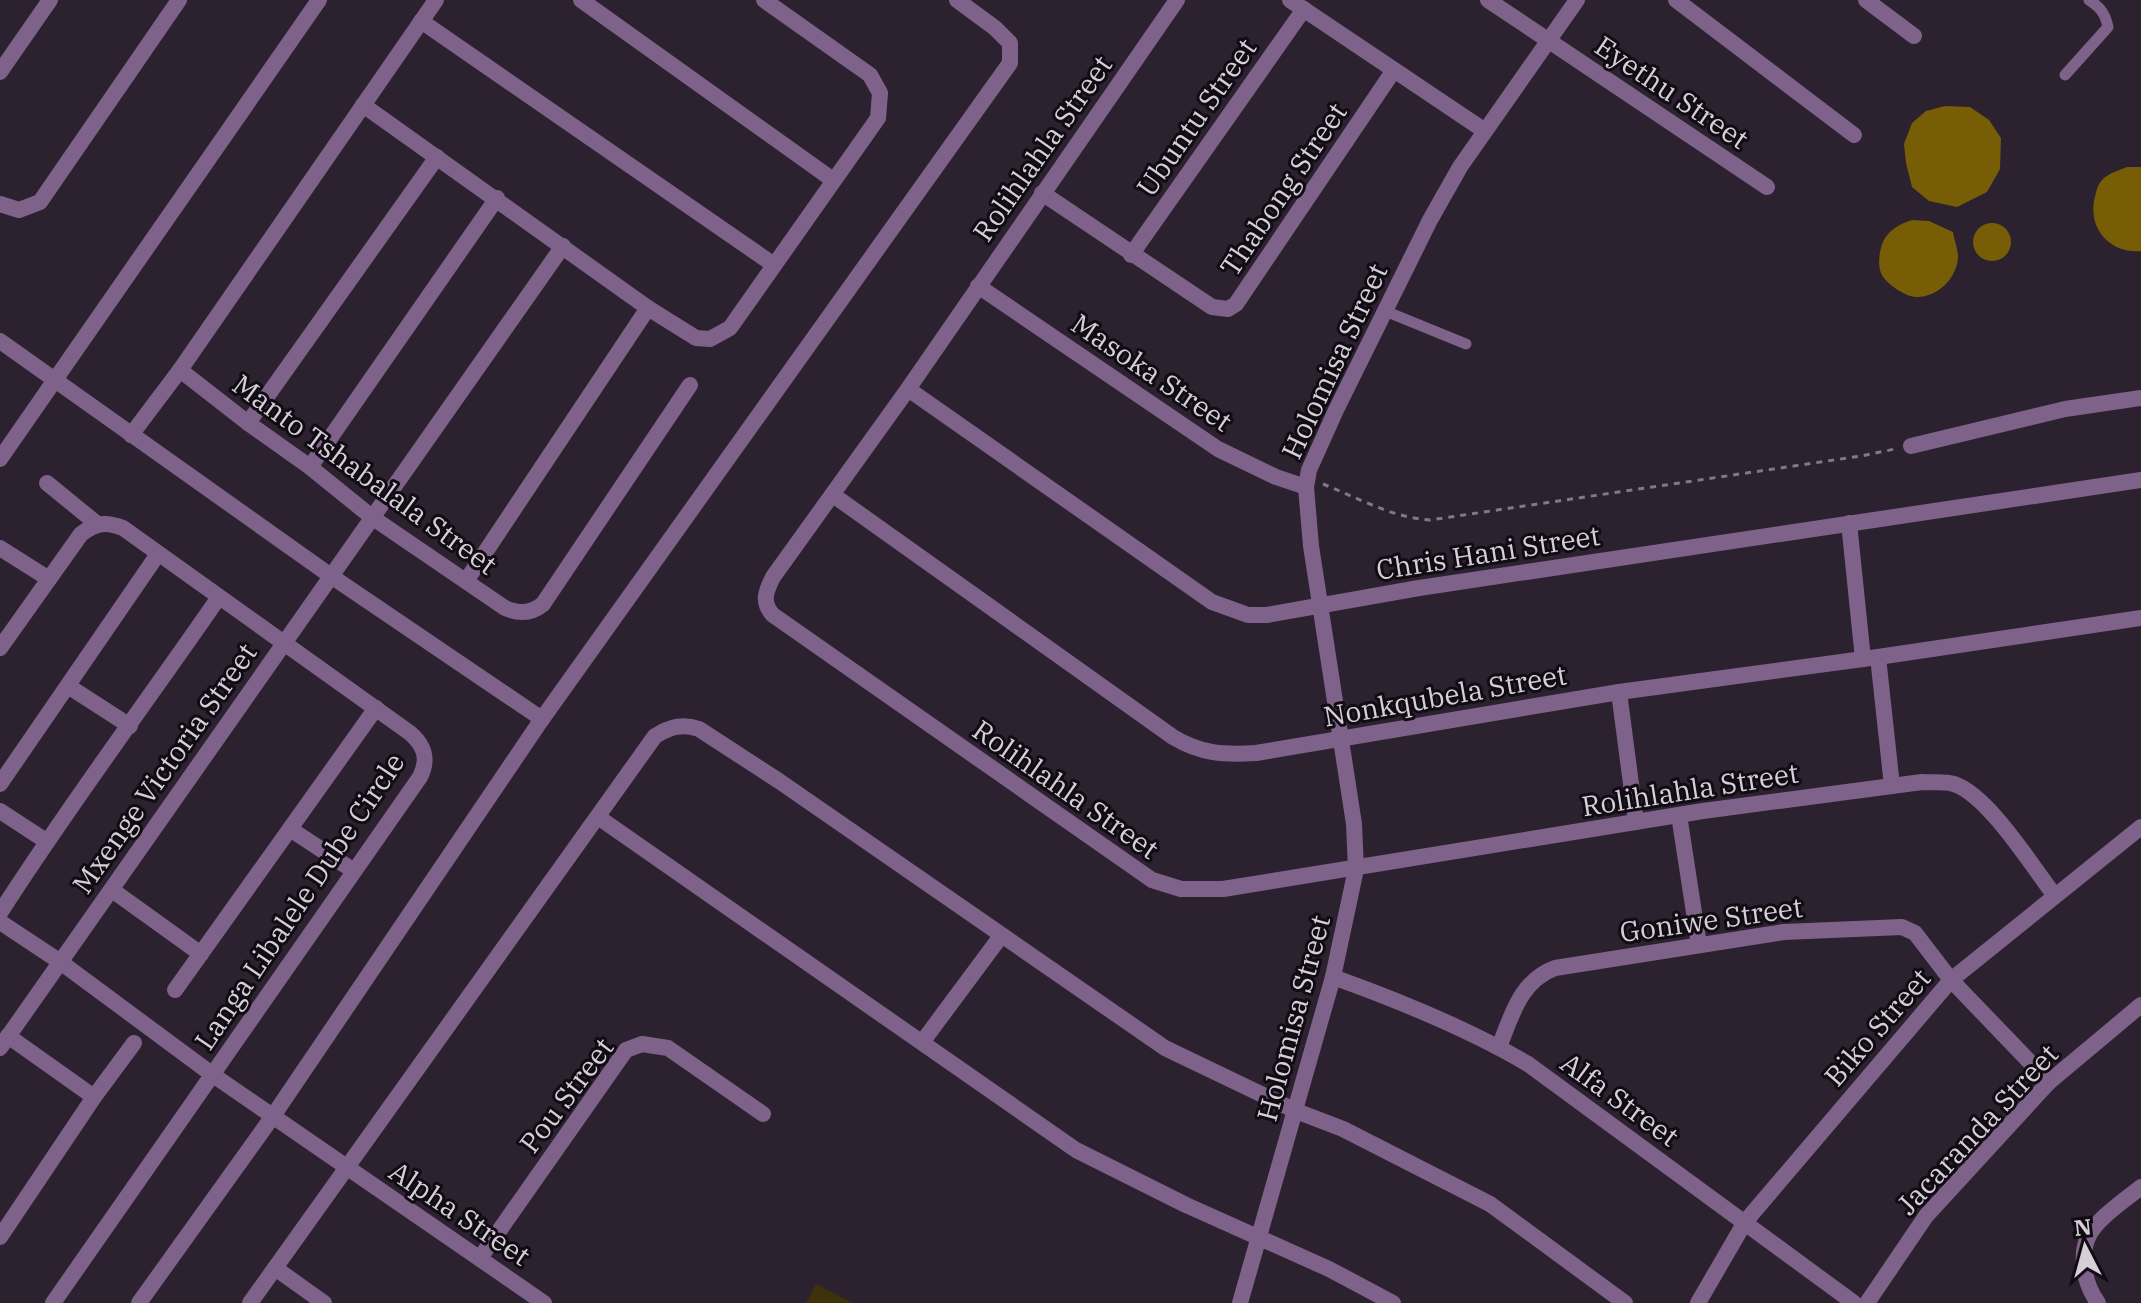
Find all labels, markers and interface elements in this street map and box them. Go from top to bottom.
street label: Eyethu Street [1588,27,1756,157]
street label: Ubuntu Street [1128,31,1264,203]
street label: Rolihlahla Street [964,48,1120,248]
street label: Thabong Street [1211,95,1355,283]
street label: Holomisa Street [1273,257,1396,465]
street label: Masoka Street [1065,305,1240,439]
street label: Manto Tshabalala Street [225,366,505,583]
street label: Chris Hani Street [1373,516,1603,588]
street label: Mxenge Victoria Street [63,635,265,901]
street label: Nonkqubela Street [1321,655,1570,735]
street label: Rolihlahla Street [966,711,1166,867]
street label: Langa Libalele Dube Circle [186,745,412,1057]
street label: Rolihlahla Street [1579,754,1801,824]
street label: Goniwe Street [1617,888,1805,950]
street label: Holomisa Street [1248,911,1338,1125]
street label: Biko Street [1816,960,1938,1094]
street label: Pou Street [511,1030,622,1160]
street label: Jacaranda Street [1888,1036,2066,1222]
street label: Alfa Street [1554,1044,1687,1154]
street label: Alpha Street [382,1152,538,1274]
north arrow [2045,1207,2125,1287]
text: N [2073,1211,2093,1242]

